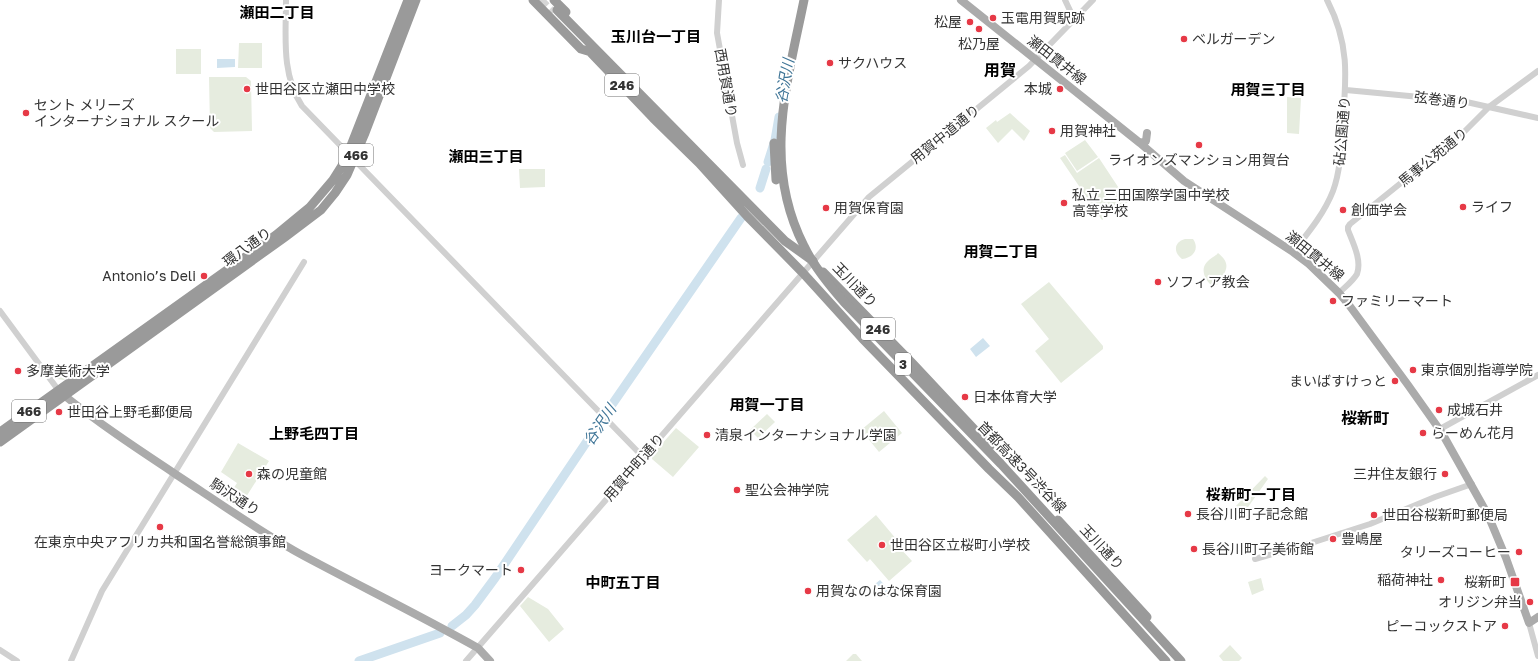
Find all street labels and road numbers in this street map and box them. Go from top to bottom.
street label: 瀬田貫井線 [1024,31,1090,88]
street label: 西用賀通り [712,47,741,119]
road number: 246 [605,74,639,96]
street label: 弦巻通り [1413,88,1471,111]
street label: 砧公園通り [1330,95,1353,167]
street label: 用賀中道通り [907,101,983,167]
street label: 馬事公苑通り [1395,124,1471,190]
road number: 466 [339,144,373,166]
street label: 環八通り [219,223,274,270]
street label: 瀬田貫井線 [1283,227,1348,284]
street label: 玉川通り [830,259,881,311]
road number: 246 [861,318,895,340]
road number: 3 [895,353,911,375]
road number: 466 [12,400,46,422]
street label: 首都高速3号渋谷線 [974,418,1070,516]
street label: 用賀中町通り [600,429,668,504]
street label: 駒沢通り [207,474,263,519]
street label: 玉川通り [1077,520,1128,573]

